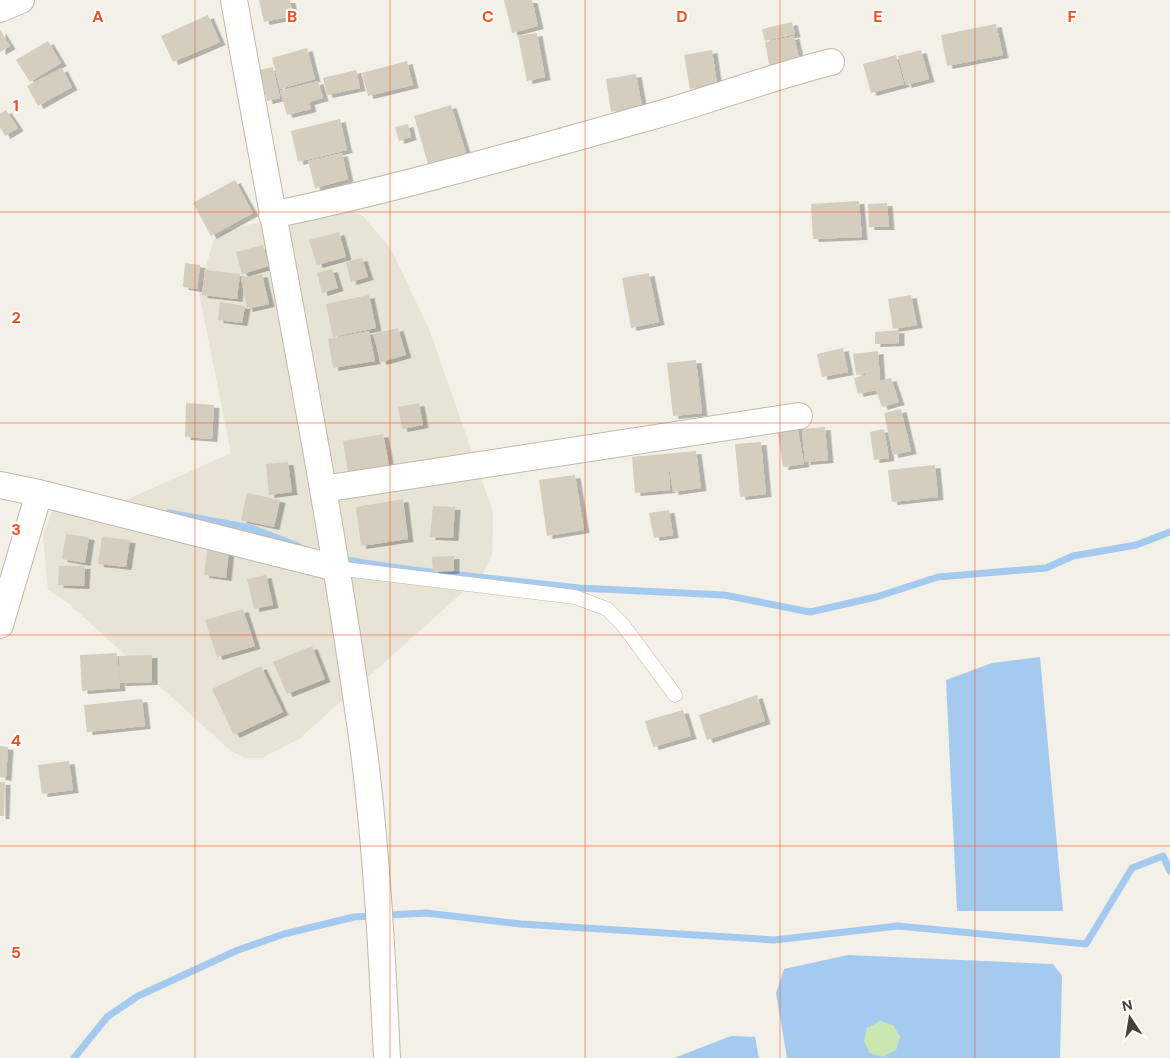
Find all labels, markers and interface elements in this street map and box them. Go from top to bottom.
text: A [92,6,104,27]
text: B [287,6,297,27]
text: C [482,6,494,27]
text: D [676,6,688,27]
text: E [873,6,883,27]
text: F [1068,6,1077,27]
text: 1 [13,95,19,116]
text: 2 [11,307,21,328]
text: 3 [11,519,21,540]
text: 4 [11,730,21,751]
text: 5 [11,942,21,963]
north arrow [1105,993,1155,1043]
text: N [1120,995,1134,1015]

